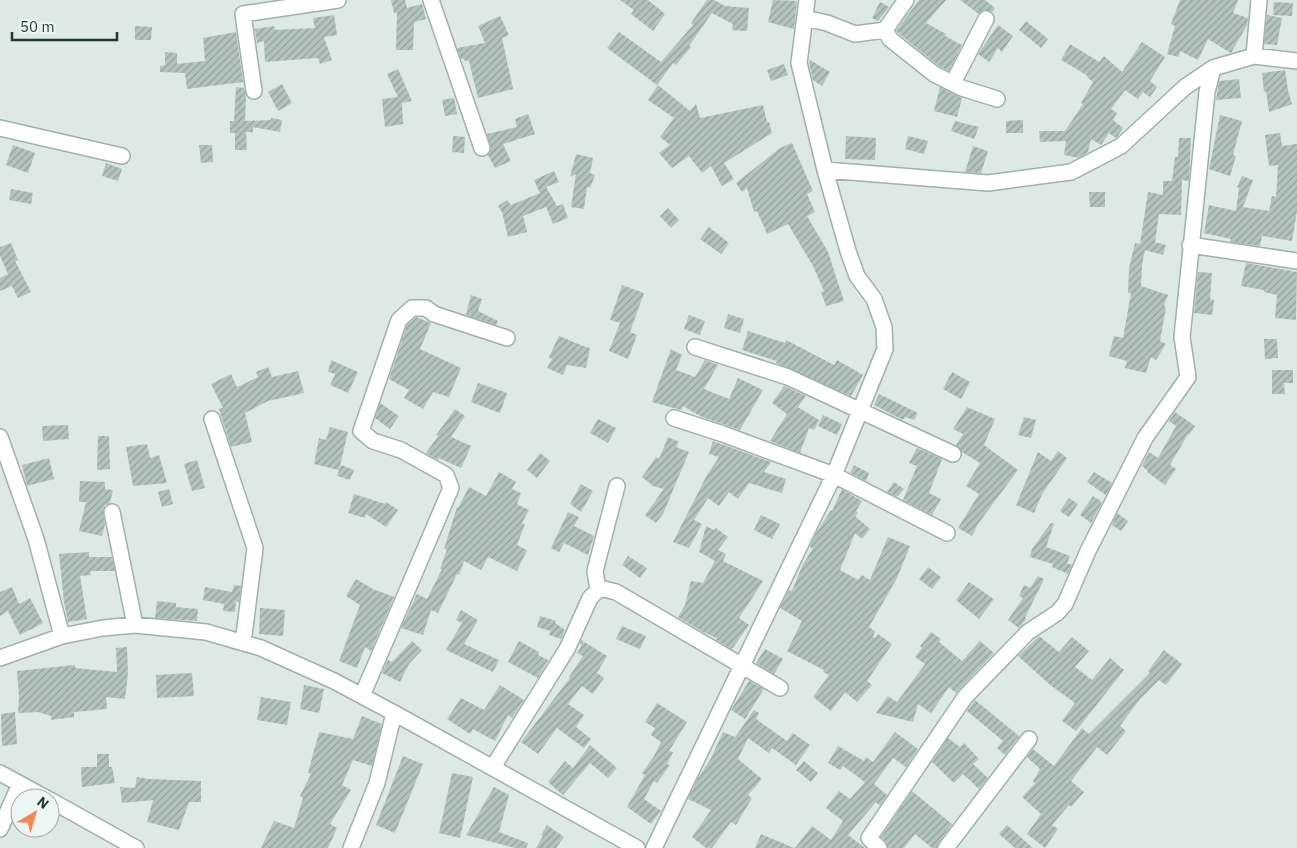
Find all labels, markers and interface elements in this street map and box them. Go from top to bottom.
scale bar [12,10,118,42]
text: 50 m [20,17,55,36]
north arrow [10,788,60,838]
text: N [33,793,53,813]

